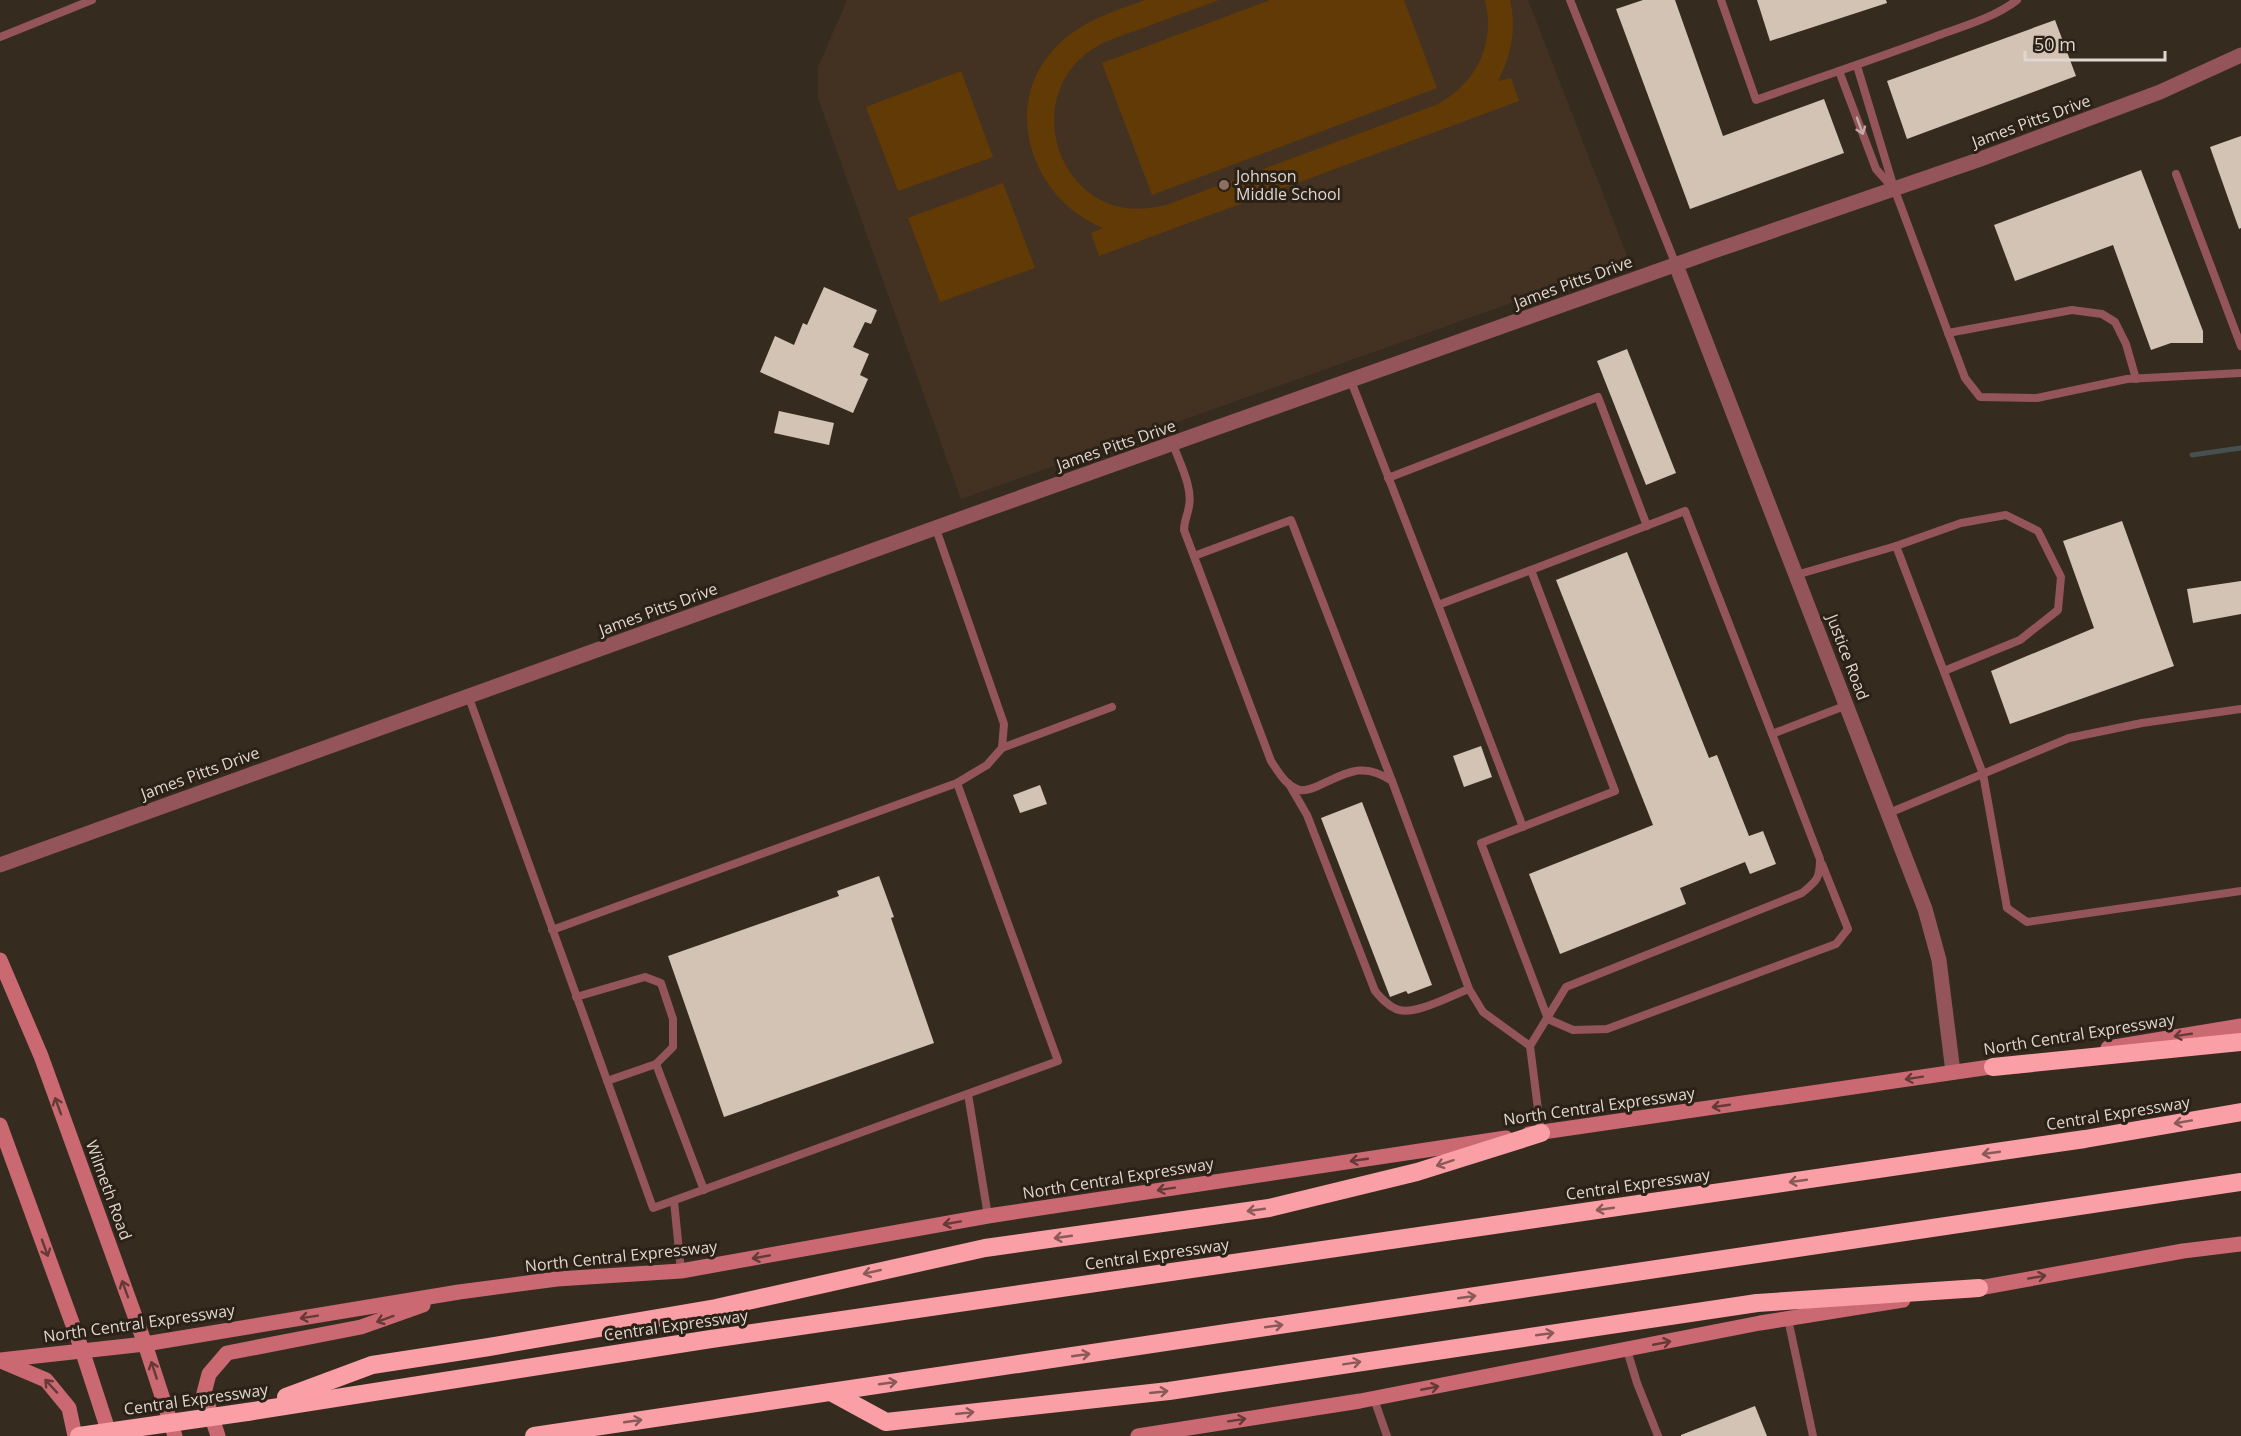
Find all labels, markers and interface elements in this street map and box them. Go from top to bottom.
scale bar [2025,24,2164,62]
text: 50 m [2034,32,2076,56]
street label: James Pitts Drive [1967,89,2093,153]
one-way arrow [1855,116,1866,135]
place label: Johnson Middle School [1234,165,1341,205]
marker: Johnson Middle School [1217,178,1231,192]
street label: James Pitts Drive [1509,250,1635,314]
street label: James Pitts Drive [1052,414,1179,476]
street label: James Pitts Drive [594,577,720,641]
street label: Justice Road [1821,609,1874,703]
street label: James Pitts Drive [136,741,262,805]
street label: North Central Expressway [1982,1008,2177,1060]
one-way arrow [2174,1030,2194,1041]
one-way arrow [1905,1072,1924,1083]
street label: North Central Expressway [1502,1082,1697,1130]
street label: Central Expressway [2045,1091,2192,1135]
one-way arrow [52,1097,63,1115]
one-way arrow [1712,1101,1731,1112]
one-way arrow [2174,1117,2194,1128]
street label: Wilmeth Road [81,1137,137,1243]
one-way arrow [1981,1147,2001,1158]
street label: North Central Expressway [1021,1152,1216,1204]
one-way arrow [1349,1154,1369,1165]
one-way arrow [1436,1158,1455,1169]
street label: Central Expressway [1565,1163,1712,1205]
one-way arrow [1788,1175,1808,1186]
one-way arrow [1156,1184,1176,1195]
one-way arrow [1596,1203,1615,1214]
one-way arrow [1247,1205,1267,1216]
one-way arrow [943,1218,963,1229]
one-way arrow [1054,1232,1073,1243]
street label: Central Expressway [1084,1233,1231,1275]
street label: North Central Expressway [524,1235,719,1277]
one-way arrow [40,1238,51,1257]
one-way arrow [751,1252,771,1263]
one-way arrow [862,1267,881,1279]
one-way arrow [2027,1271,2046,1282]
one-way arrow [119,1280,130,1299]
one-way arrow [1457,1292,1477,1303]
street label: North Central Expressway [42,1299,237,1347]
street label: Central Expressway [603,1304,750,1346]
one-way arrow [300,1311,320,1322]
one-way arrow [376,1314,394,1325]
one-way arrow [1264,1321,1284,1332]
one-way arrow [1534,1329,1554,1340]
one-way arrow [1652,1337,1672,1348]
one-way arrow [1071,1349,1091,1360]
one-way arrow [1342,1358,1361,1369]
one-way arrow [148,1361,159,1380]
street label: Central Expressway [123,1378,270,1420]
one-way arrow [878,1378,898,1389]
one-way arrow [44,1379,58,1394]
one-way arrow [1419,1382,1439,1393]
one-way arrow [1149,1386,1169,1397]
one-way arrow [955,1407,975,1418]
one-way arrow [1227,1415,1247,1426]
one-way arrow [623,1416,642,1427]

